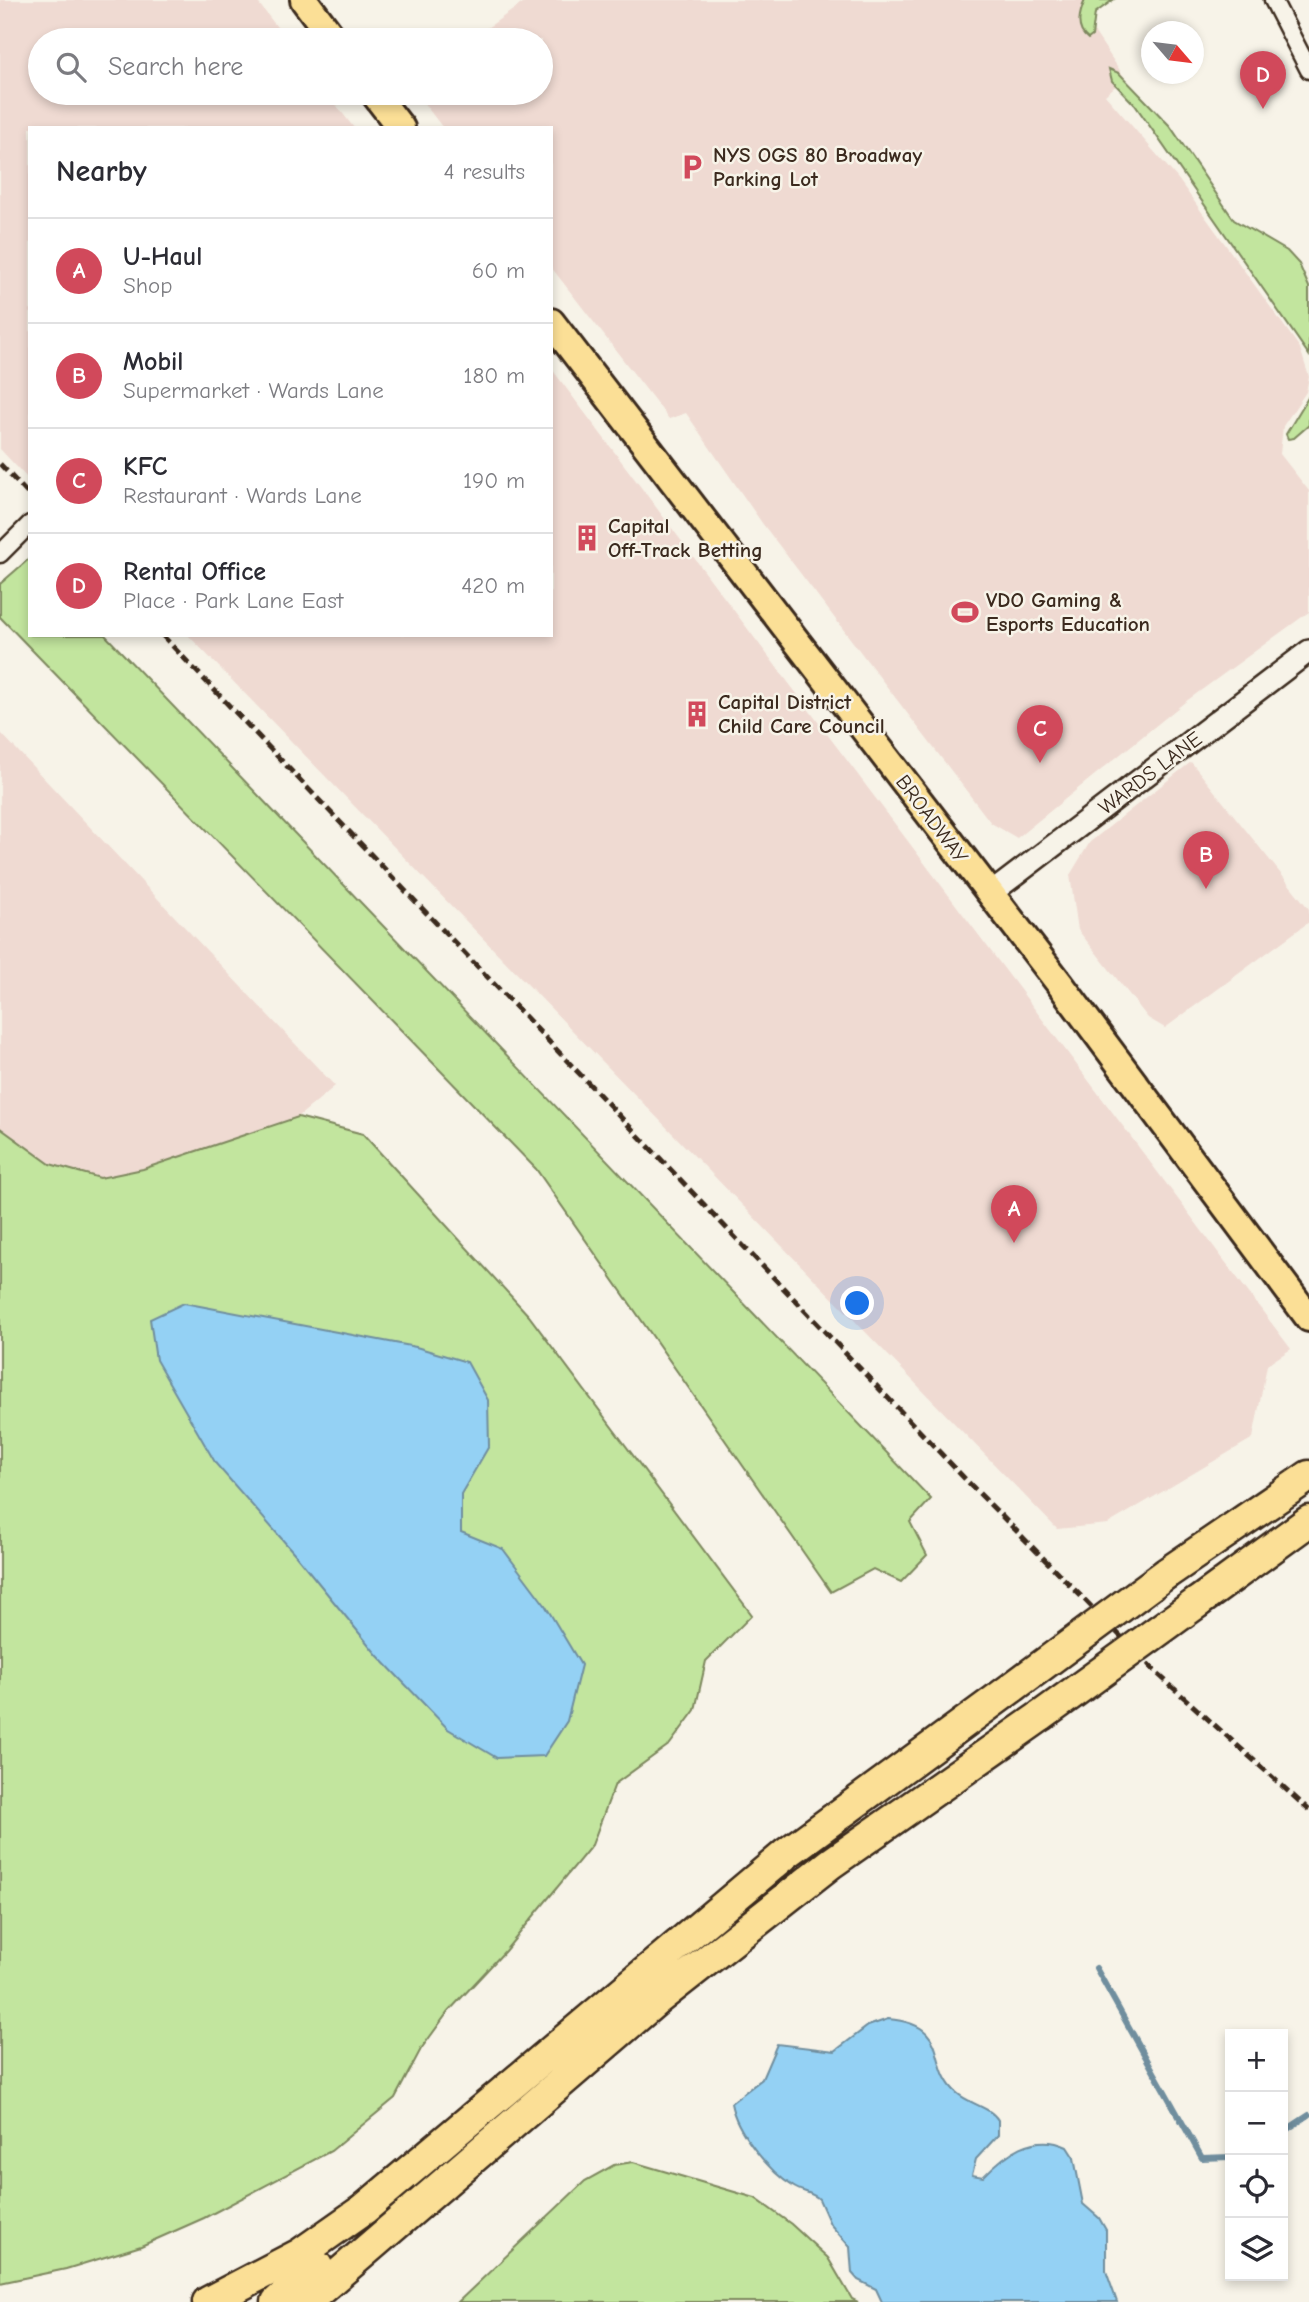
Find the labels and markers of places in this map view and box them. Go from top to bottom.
pin: D [1240,51,1286,109]
place label: NYS OGS 80 Broadway Parking Lot [713,143,922,191]
parking icon: NYS OGS 80 Broadway Parking Lot [677,152,707,182]
place label: Capital Off-Track Betting [608,514,763,562]
building icon: Capital Off-Track Betting [572,523,602,553]
place label: VDO Gaming & Esports Education [986,588,1150,636]
sports icon: VDO Gaming & Esports Education [950,597,980,627]
place label: Capital District Child Care Council [718,690,885,738]
building icon: Capital District Child Care Council [682,699,712,729]
pin: C [1017,705,1063,763]
pin: B [1183,831,1229,889]
pin: A [991,1185,1037,1243]

